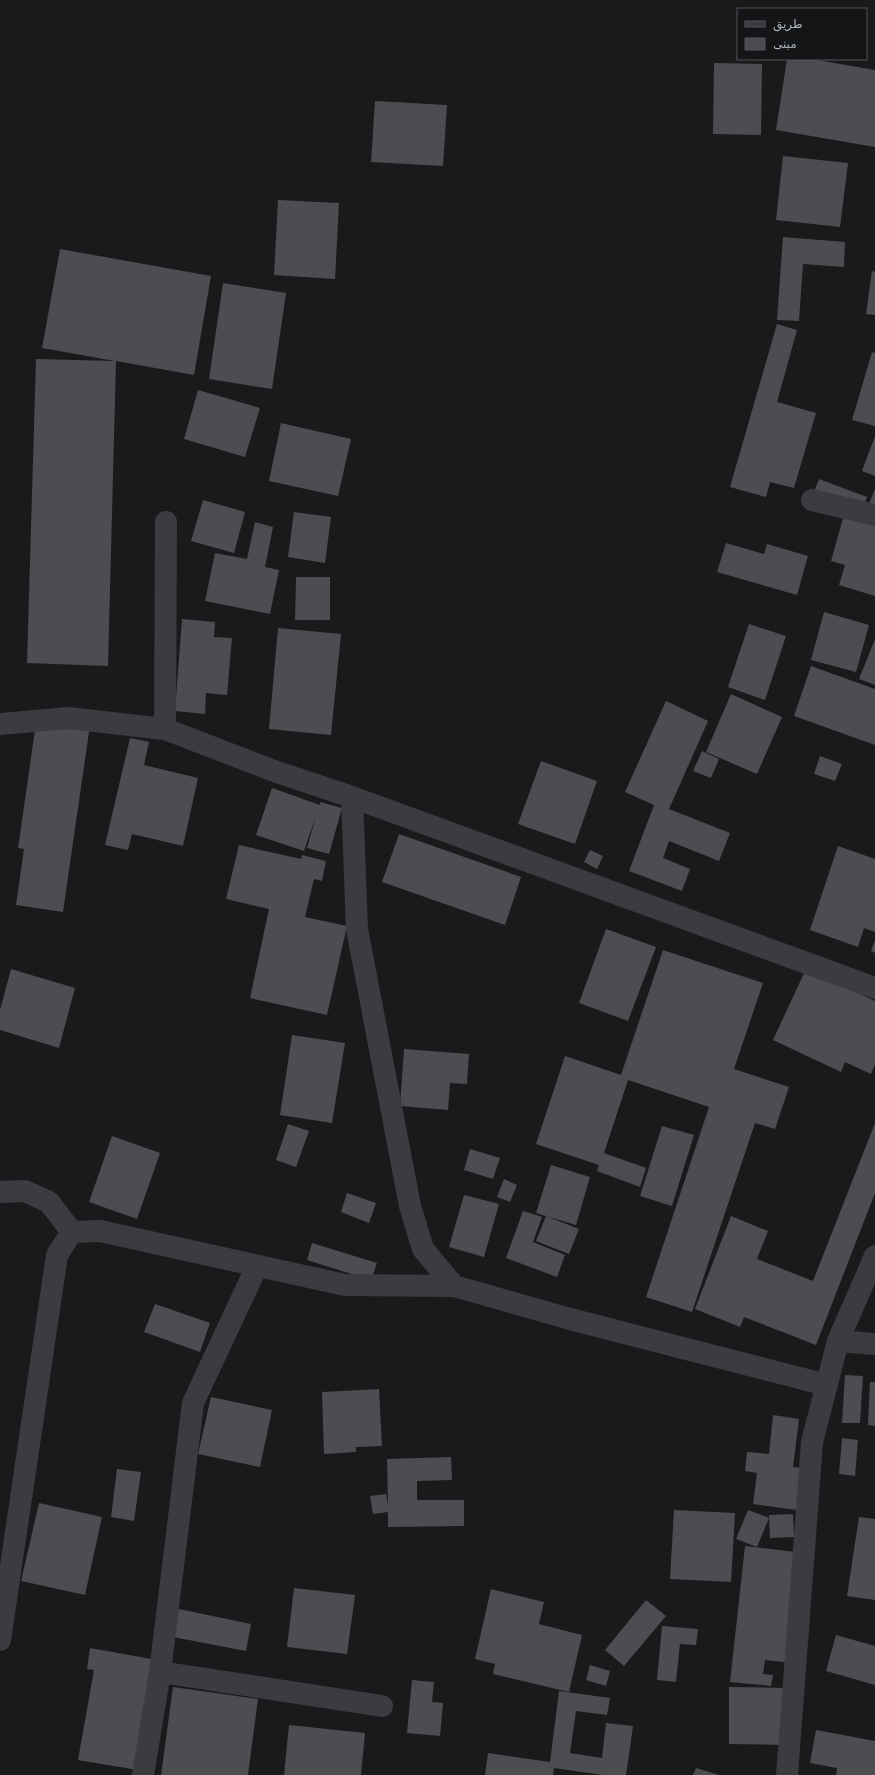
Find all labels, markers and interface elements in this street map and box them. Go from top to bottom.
legend [737,8,867,60]
text: طريق [773,17,803,32]
text: مبنى [773,37,797,51]

